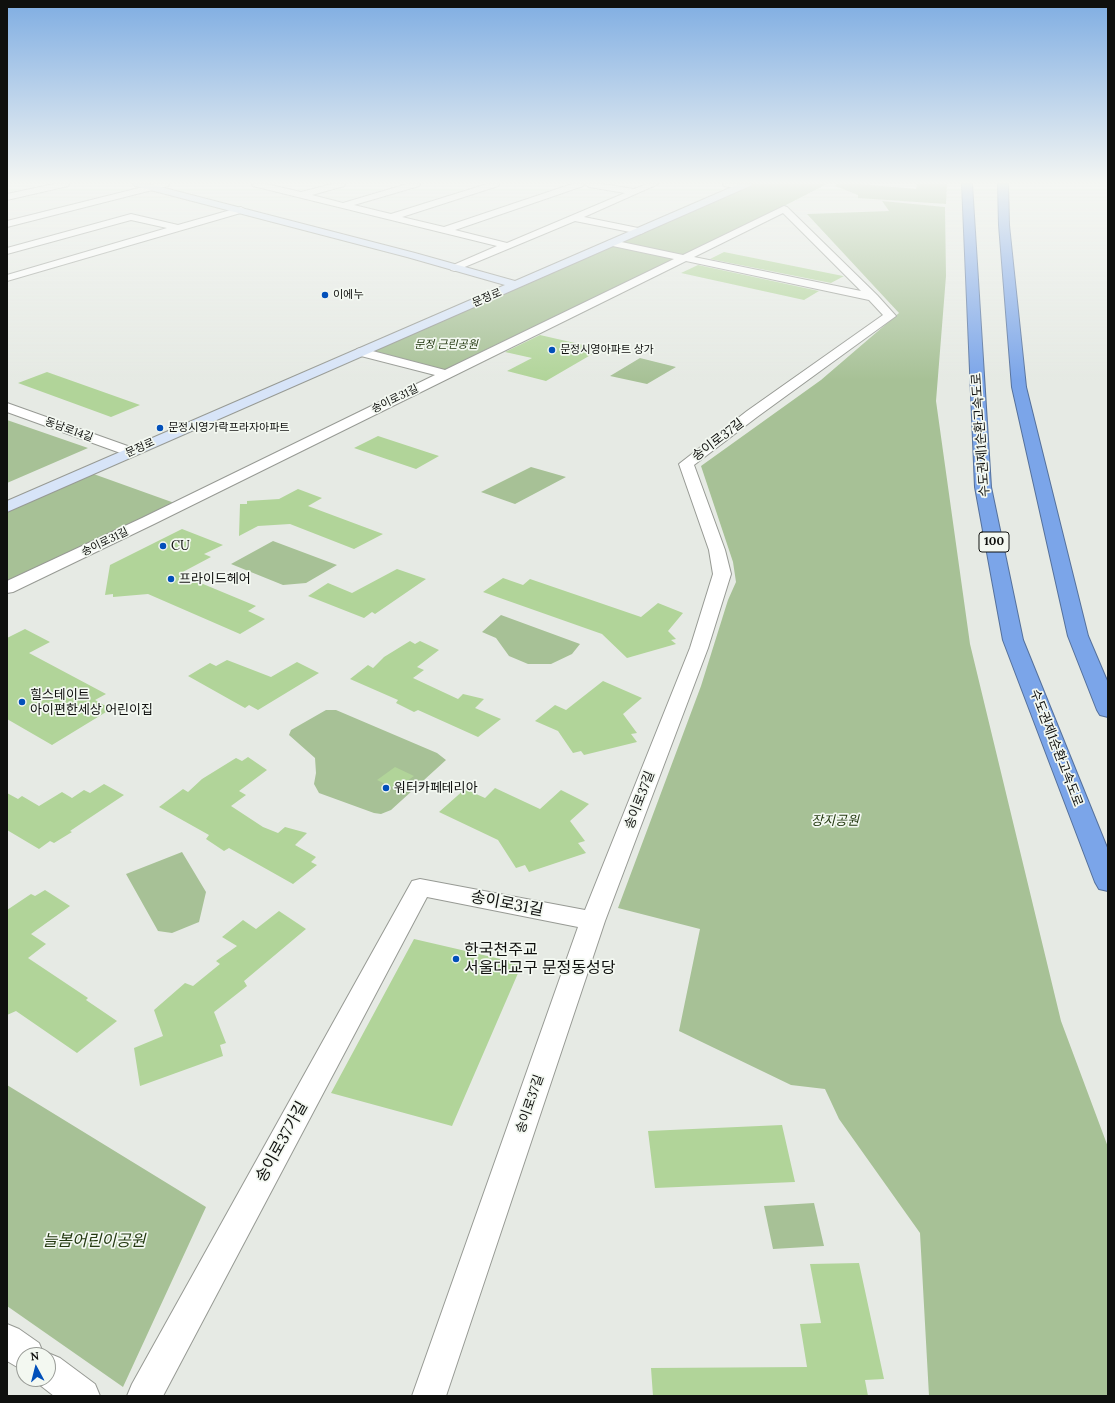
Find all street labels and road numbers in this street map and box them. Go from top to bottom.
street label: 문정로 [470,286,504,310]
street label: 수도권제1순환고속도로 [969,372,993,498]
street label: 송이로31길 [369,382,421,416]
street label: 동남로14길 [43,415,95,445]
street label: 송이로37길 [689,415,747,465]
street label: 문정로 [123,436,157,460]
street label: 송이로31길 [79,525,131,559]
road number: 100 [979,532,1009,552]
street label: 수도권제1순환고속도로 [1026,687,1086,809]
street label: 송이로37길 [622,769,658,831]
street label: 송이로31길 [469,888,545,920]
street label: 송이로37길 [513,1073,547,1135]
street label: 송이로37가길 [252,1098,312,1186]

